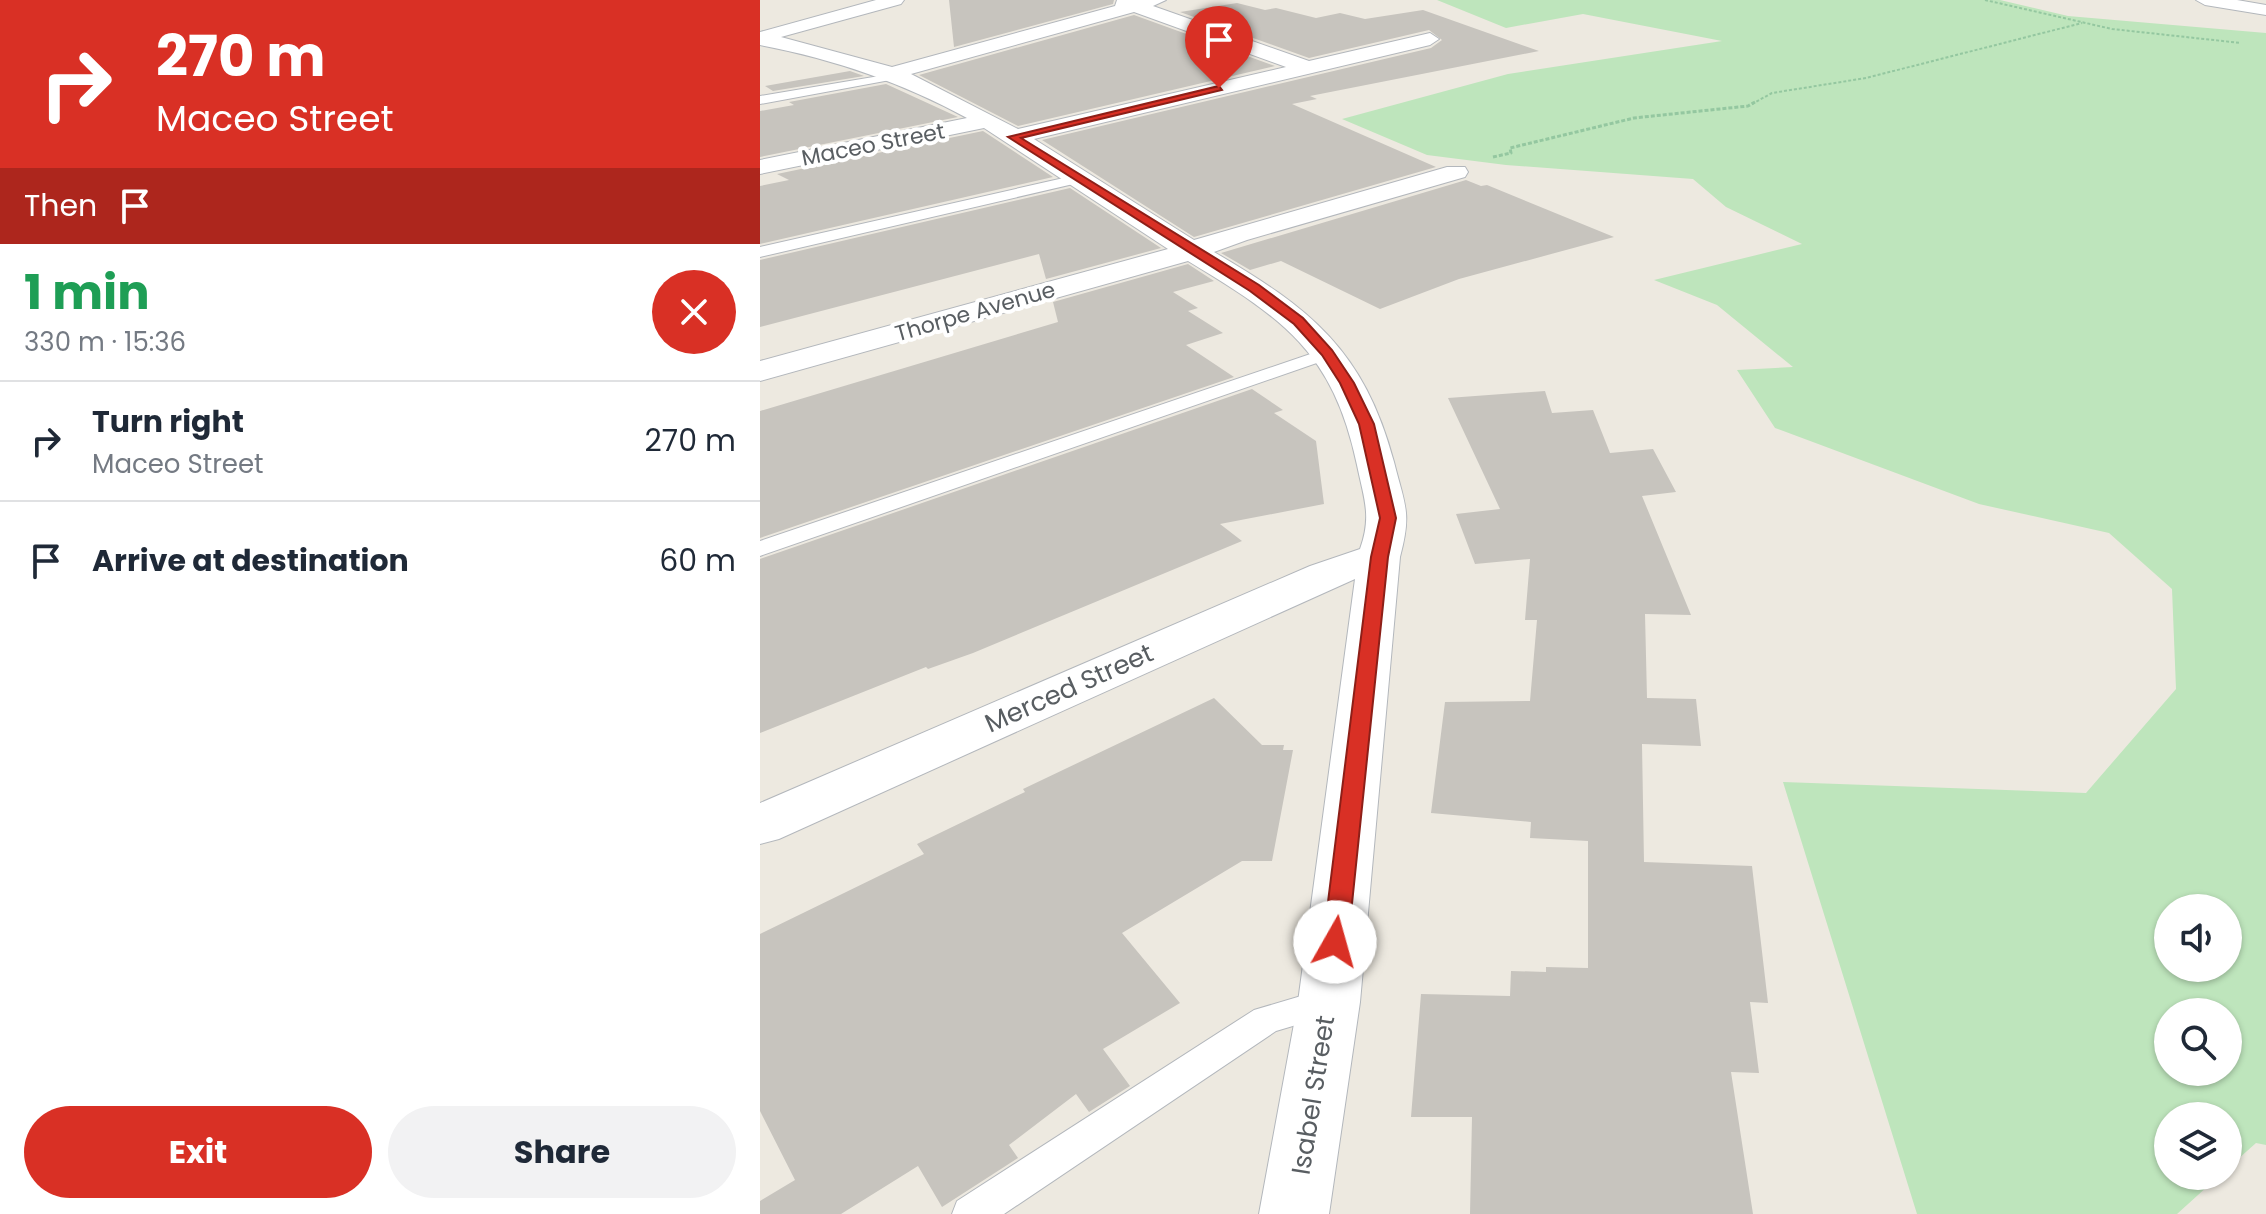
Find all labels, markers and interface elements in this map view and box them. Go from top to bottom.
pin [1185,6,1253,88]
text: 270 m [156,17,326,96]
icon: arrive [1197,18,1241,62]
icon: right [24,32,128,136]
text: Maceo Street [156,93,394,144]
street label: Maceo Street [799,115,947,174]
text: Then [24,184,97,227]
icon: arrive [113,184,157,228]
text: 1 min [24,259,150,326]
button: close [652,270,736,354]
street label: Thorpe Avenue [891,274,1059,349]
text: 330 m · 15:36 [24,324,186,360]
text: Turn right [92,400,244,443]
icon: right [24,419,68,463]
text: 270 m [645,419,736,462]
text: Maceo Street [92,446,264,482]
icon: arrive [24,539,68,583]
text: Arrive at destination [92,539,409,582]
text: 60 m [659,539,736,582]
street label: Merced Street [979,635,1159,741]
map controls [2154,894,2242,1190]
button: sound [2154,894,2242,982]
position arrow [1293,900,1377,984]
button: search [2154,998,2242,1086]
street label: Isabel Street [1283,1013,1343,1177]
button: layers [2154,1102,2242,1190]
button: Exit [24,1106,372,1198]
button: Share [388,1106,736,1198]

